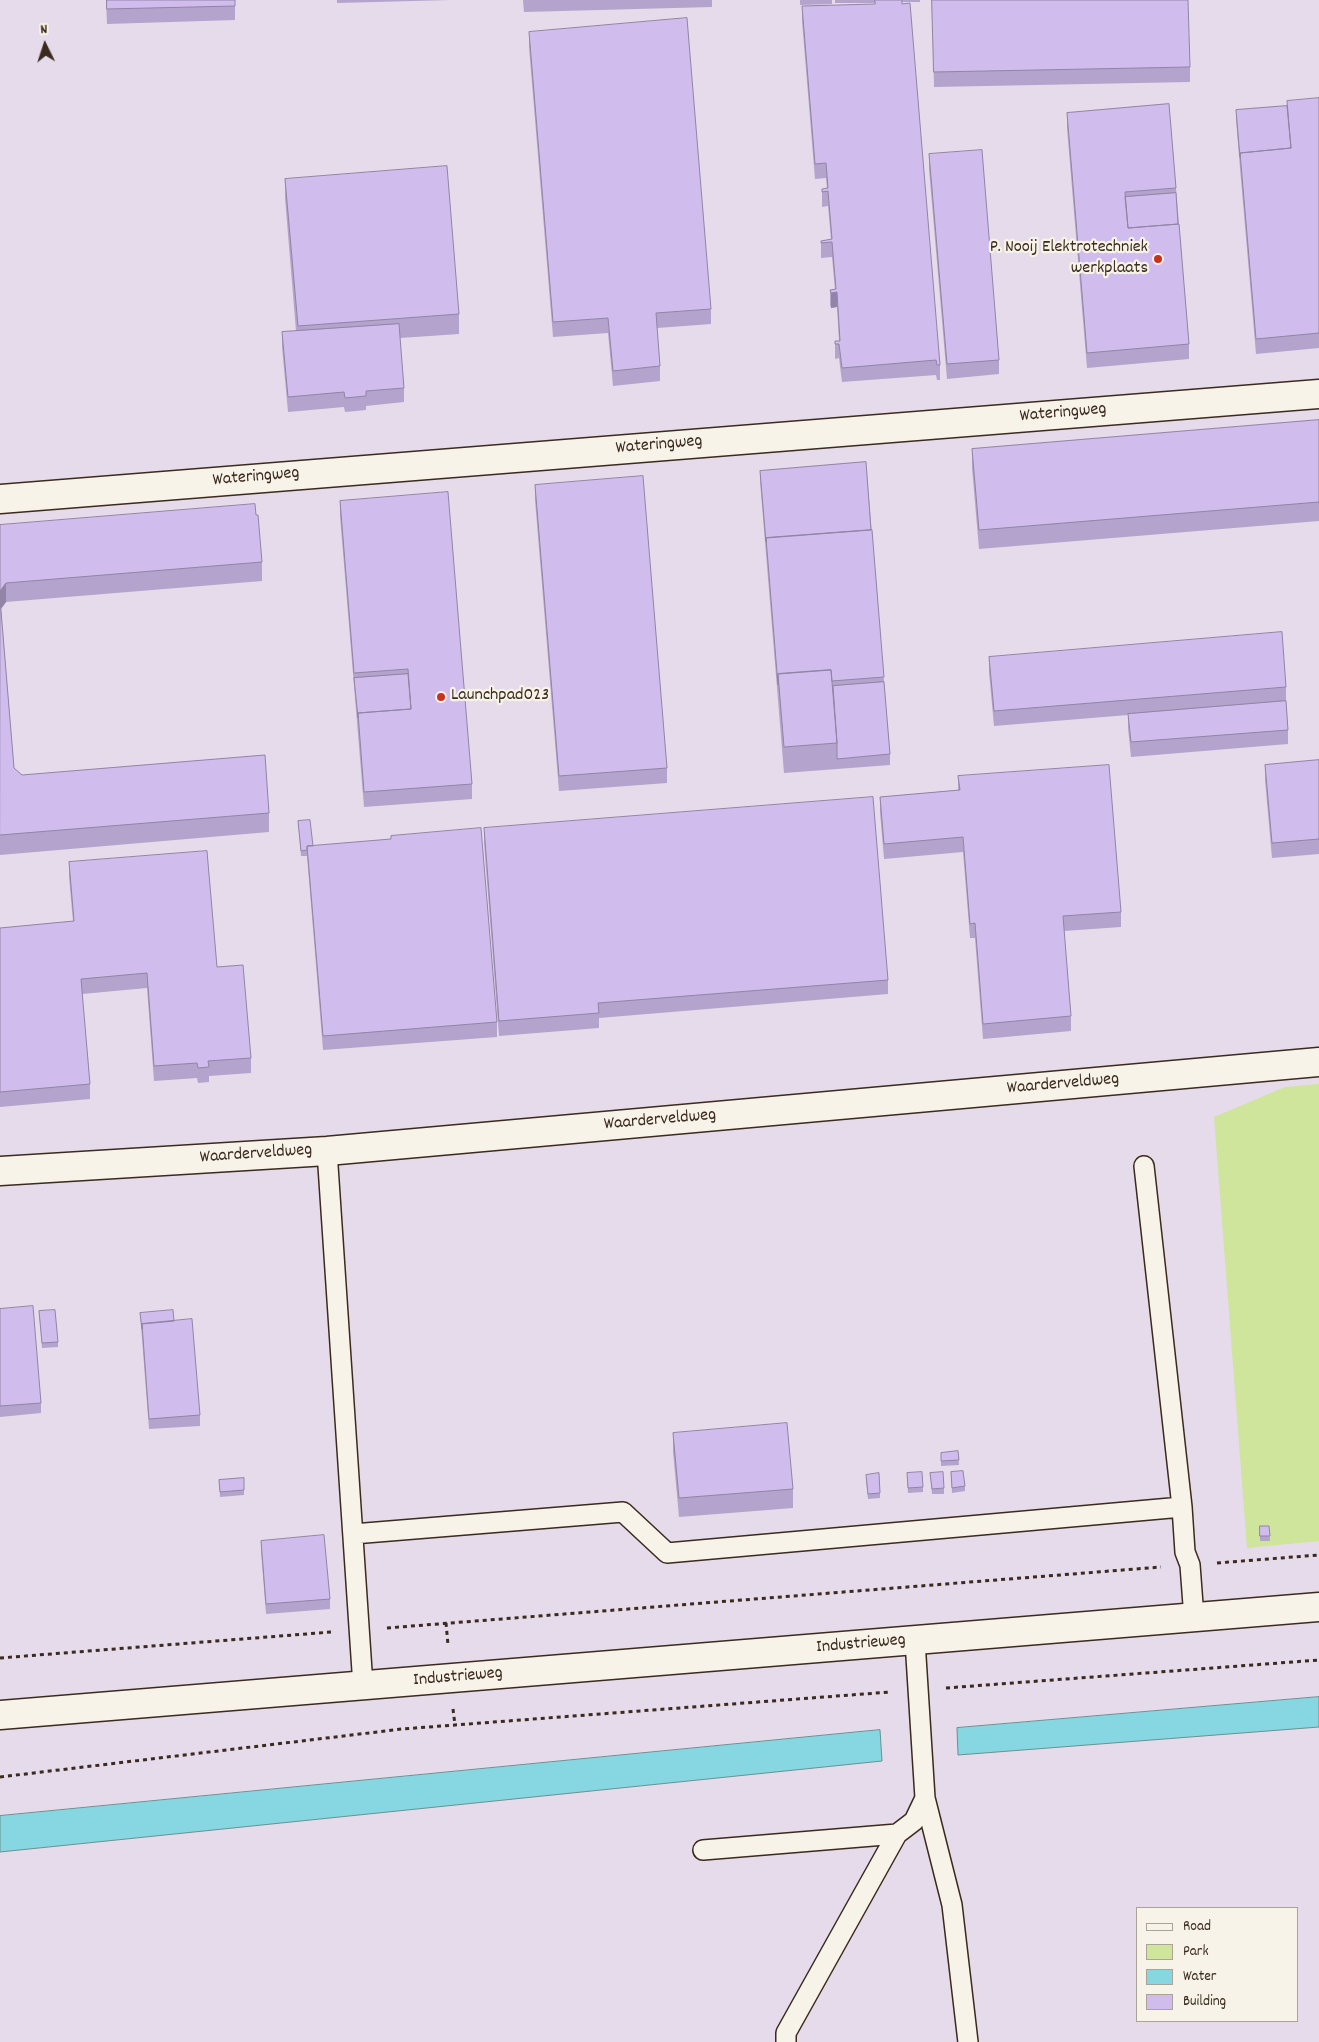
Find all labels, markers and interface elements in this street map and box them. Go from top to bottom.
north arrow [20,20,70,70]
text: N [40,20,48,40]
place label: P. Nooij Elektrotechniek werkplaats [990,238,1148,280]
marker: P. Nooij Elektrotechniek werkplaats [1152,253,1164,265]
street label: Wateringweg [1019,399,1107,429]
street label: Wateringweg [615,431,703,461]
street label: Wateringweg [212,463,300,493]
place label: Launchpad023 [451,686,549,708]
marker: Launchpad023 [435,691,447,703]
street label: Waarderveldweg [1006,1069,1120,1101]
street label: Waarderveldweg [603,1105,717,1137]
street label: Waarderveldweg [199,1140,313,1170]
street label: Industrieweg [815,1630,907,1660]
street label: Industrieweg [412,1663,504,1693]
legend [1136,1907,1299,2022]
text: Road [1183,1916,1211,1938]
text: Park [1183,1941,1209,1963]
text: Water [1183,1966,1216,1988]
text: Building [1183,1991,1226,2013]

